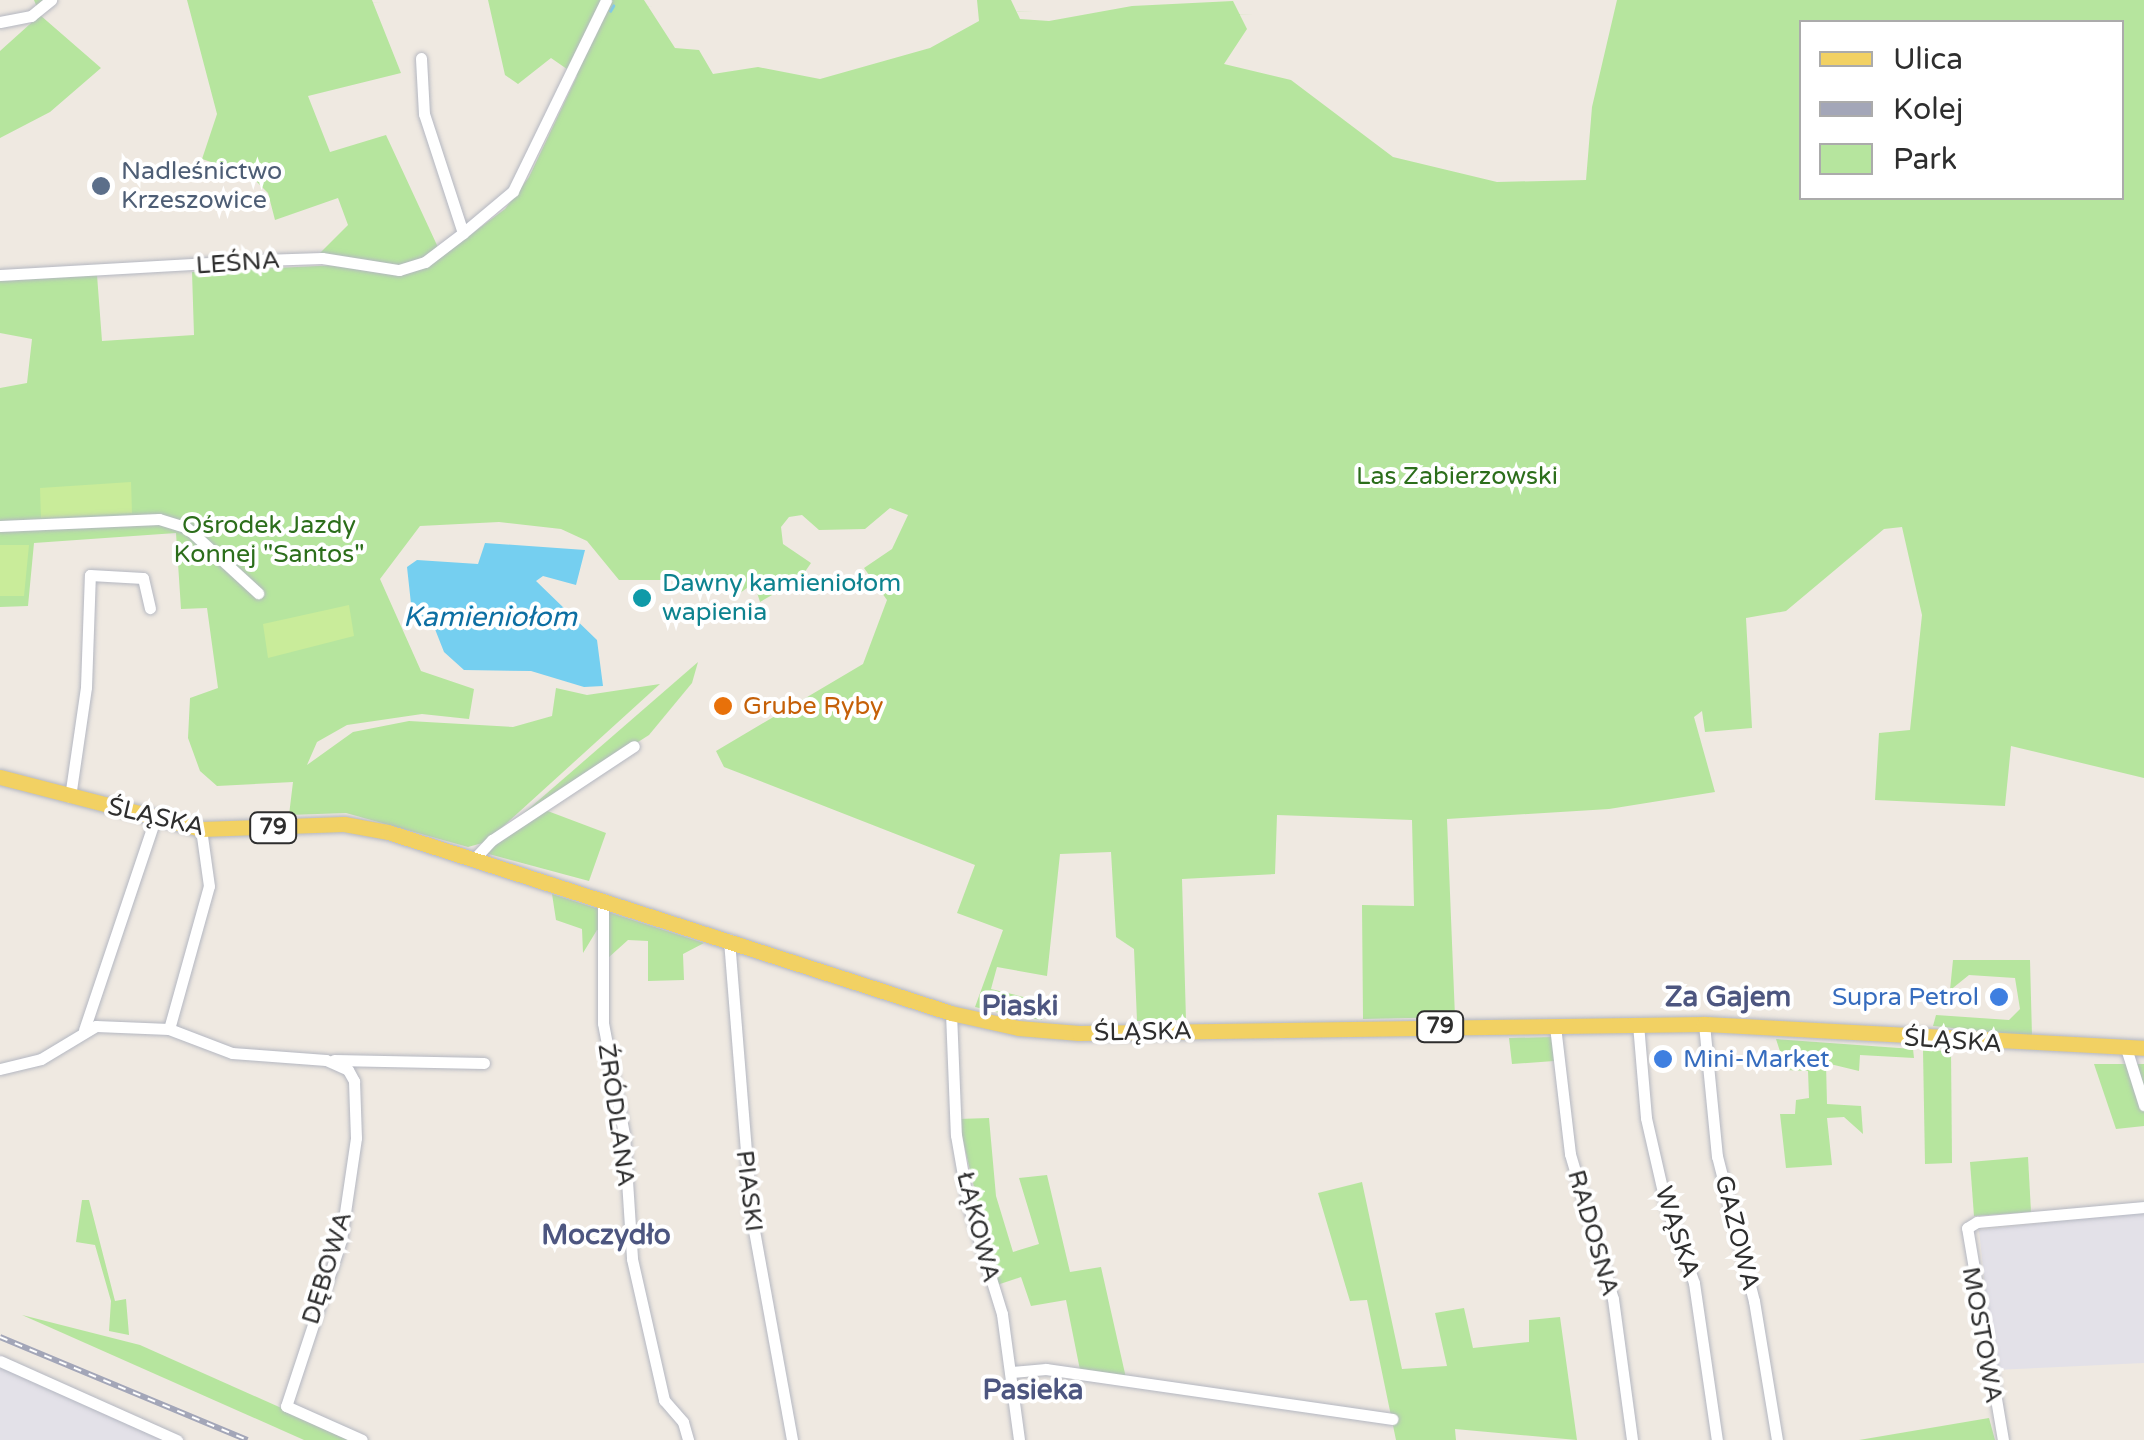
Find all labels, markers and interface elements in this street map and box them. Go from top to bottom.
legend [1799,20,2124,200]
text: Ulica [1893,41,1963,78]
text: Kolej [1893,91,1963,128]
text: Park [1893,141,1957,178]
place label: Nadleśnictwo Krzeszowice [121,157,282,216]
marker: Nadleśnictwo Krzeszowice [90,175,112,197]
street label: LEŚNA [195,245,281,281]
park label: Las Zabierzowski [1356,461,1558,491]
park label: Ośrodek Jazdy Konnej "Santos" [174,511,364,570]
place label: Dawny kamieniołom wapienia [662,569,901,628]
marker: Dawny kamieniołom wapienia [631,587,653,609]
water label: Kamieniołom [403,600,577,634]
place label: Grube Ryby [743,691,883,721]
marker: Grube Ryby [712,695,734,717]
street label: ŚLĄSKA [105,791,207,843]
road number: 79 [248,811,298,845]
district label: Za Gajem [1665,980,1791,1014]
place label: Supra Petrol [1832,982,1979,1012]
marker: Supra Petrol [1988,986,2010,1008]
district label: Piaski [982,989,1058,1023]
road number: 79 [1415,1010,1465,1044]
street label: ŚLĄSKA [1094,1016,1192,1048]
street label: ŚLĄSKA [1903,1023,2003,1059]
street label: ŹRÓDLANA [591,1042,641,1188]
place label: Mini-Market [1683,1044,1830,1074]
marker: Mini-Market [1652,1048,1674,1070]
street label: PIASKI [729,1149,769,1233]
street label: RADOSNA [1561,1167,1625,1299]
street label: ŁĄKOWA [950,1169,1006,1285]
street label: GAZOWA [1708,1172,1766,1294]
street label: WĄSKA [1648,1183,1706,1281]
street label: DĘBOWA [296,1208,358,1328]
district label: Moczydło [541,1218,671,1252]
street label: MOSTOWA [1955,1265,2009,1405]
district label: Pasieka [983,1373,1083,1407]

